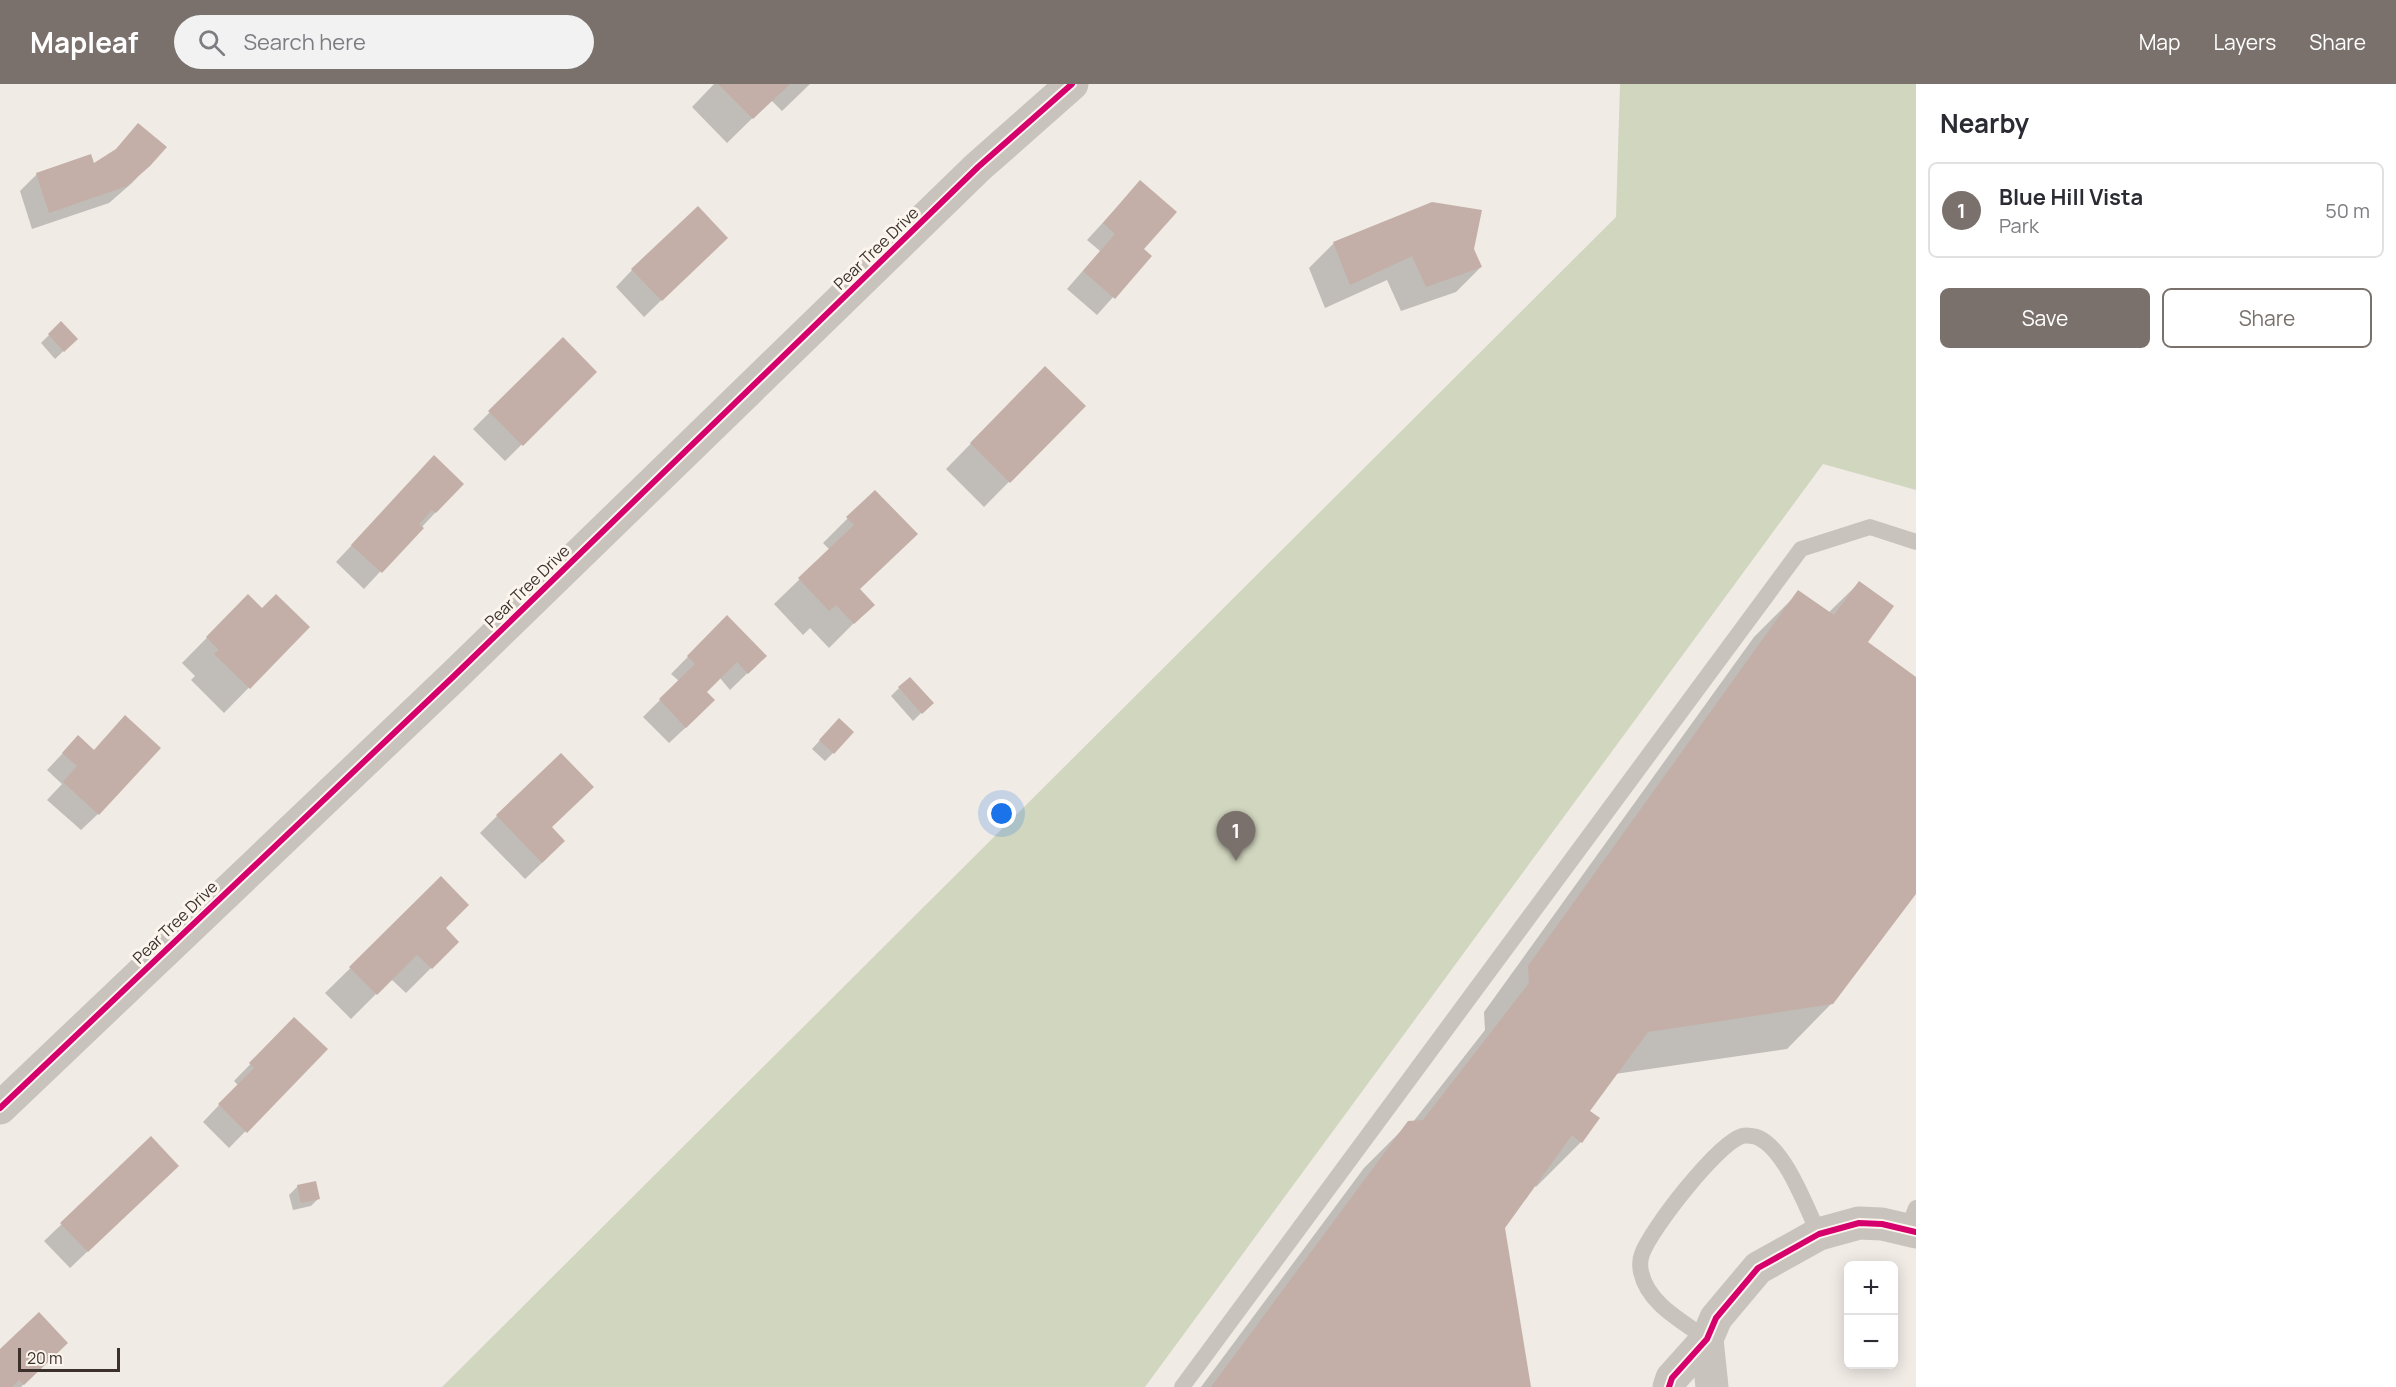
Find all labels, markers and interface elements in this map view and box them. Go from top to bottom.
search box [174,15,594,69]
text: Mapleaf [30,23,138,61]
icon: search [195,26,228,59]
text: Search here [243,27,366,57]
text: Map [2139,28,2180,56]
text: Layers [2213,28,2276,56]
text: Share [2309,28,2366,56]
text: Nearby [1940,105,2029,141]
text: Blue Hill Vista [1999,182,2143,212]
text: 1 [1957,197,1966,224]
text: 50 m [2325,197,2370,224]
street label: Pear Tree Drive [829,202,923,294]
text: Park [1999,212,2039,239]
button: Save [1940,288,2150,348]
button: Share [2162,288,2372,348]
street label: Pear Tree Drive [480,540,574,632]
your location [987,799,1016,828]
pin: 1 [1216,812,1256,861]
street label: Pear Tree Drive [128,876,222,968]
map controls [1844,1261,1898,1369]
button: + [1844,1261,1898,1315]
button: − [1844,1315,1898,1369]
scale bar [18,1345,120,1372]
text: 20 m [27,1347,63,1369]

